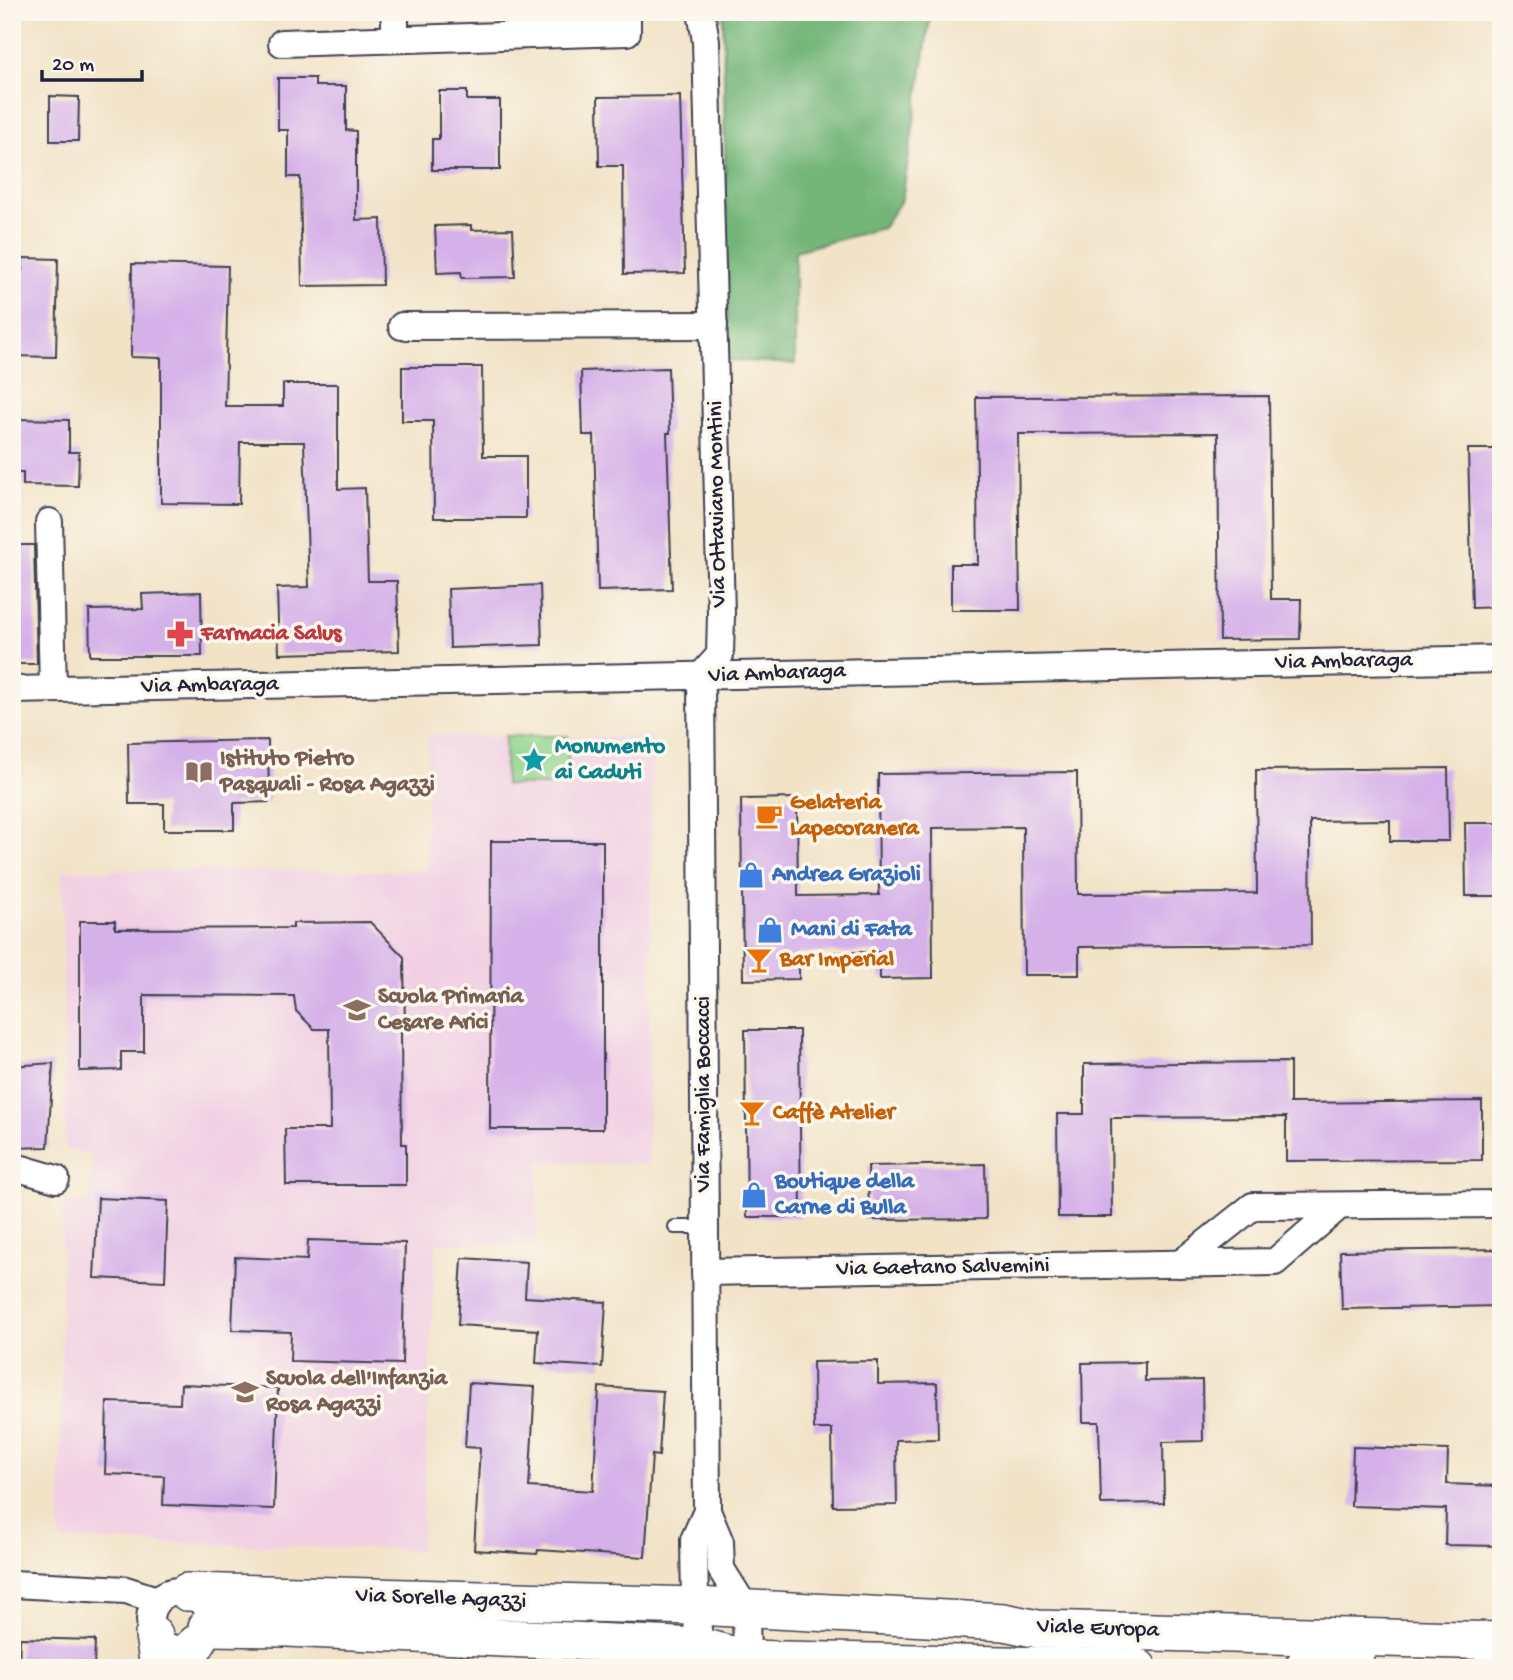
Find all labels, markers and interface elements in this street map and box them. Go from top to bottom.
scale bar [42,38,142,82]
text: 20 m [52,54,94,79]
street label: Via Ottaviano Montini [703,400,733,609]
pharmacy icon: Farmacia Salus [165,619,195,649]
place label: Farmacia Salus [200,621,343,648]
street label: Via Ambaraga [1274,647,1414,677]
street label: Via Ambaraga [707,658,847,690]
street label: Via Ambaraga [140,671,280,701]
place label: Monumento ai Caduti [554,734,665,787]
place icon: Monumento ai Caduti [519,745,549,775]
place label: Istituto Pietro Pasquali - Rosa Agazzi [218,746,435,799]
library icon: Istituto Pietro Pasquali - Rosa Agazzi [184,757,214,787]
place label: Gelateria Lapecoranera [790,790,920,843]
cafe icon: Gelateria Lapecoranera [754,801,784,831]
shop icon: Andrea Grazioli [736,860,766,890]
place label: Andrea Grazioli [771,862,921,889]
shop icon: Mani di Fata [755,915,785,945]
place label: Mani di Fata [791,917,913,944]
bar icon: Bar Imperial [744,945,774,975]
place label: Bar Imperial [779,947,894,974]
place label: Scuola Primaria Cesare Arici [378,984,525,1037]
school or university icon: Scuola Primaria Cesare Arici [342,995,372,1025]
street label: Via Famiglia Boccacci [691,996,718,1193]
bar icon: Caffè Atelier [737,1098,767,1128]
place label: Caffè Atelier [773,1100,897,1127]
place label: Boutique della Carne di Bulla [774,1169,915,1222]
shop icon: Boutique della Carne di Bulla [739,1180,769,1210]
street label: Via Gaetano Salvemini [835,1253,1050,1283]
place label: Scuola dell'Infanzia Rosa Agazzi [265,1366,448,1419]
school or university icon: Scuola dell'Infanzia Rosa Agazzi [230,1377,260,1407]
street label: Via Sorelle Agazzi [354,1582,527,1615]
street label: Viale Europa [1035,1613,1161,1645]

